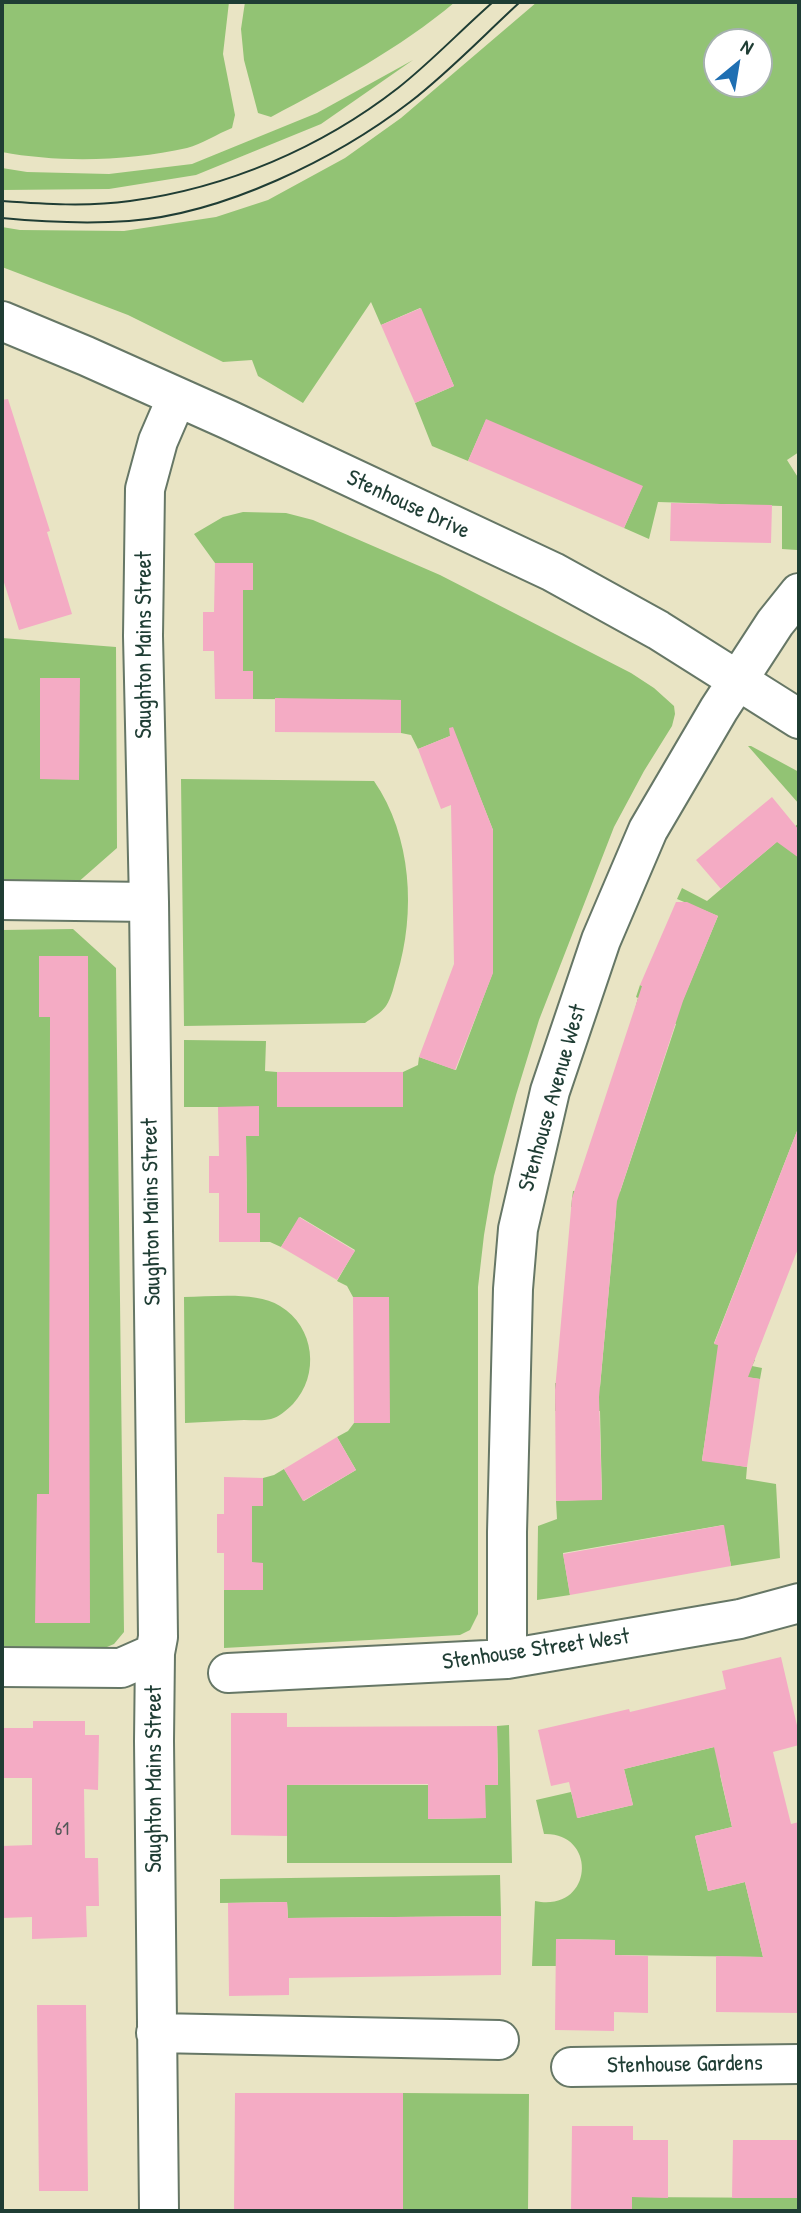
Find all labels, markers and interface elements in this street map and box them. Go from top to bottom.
north arrow [703,28,773,98]
text: N [737,33,758,60]
street label: Stenhouse Drive [342,464,474,546]
street label: Saughton Mains Street [131,551,159,739]
street label: Stenhouse Avenue West [513,1001,593,1195]
street label: Saughton Mains Street [137,1118,167,1306]
street label: Stenhouse Street West [441,1623,631,1677]
street label: Saughton Mains Street [141,1685,169,1873]
house number: 61 [55,1819,69,1841]
street label: Stenhouse Gardens [607,2050,763,2080]

